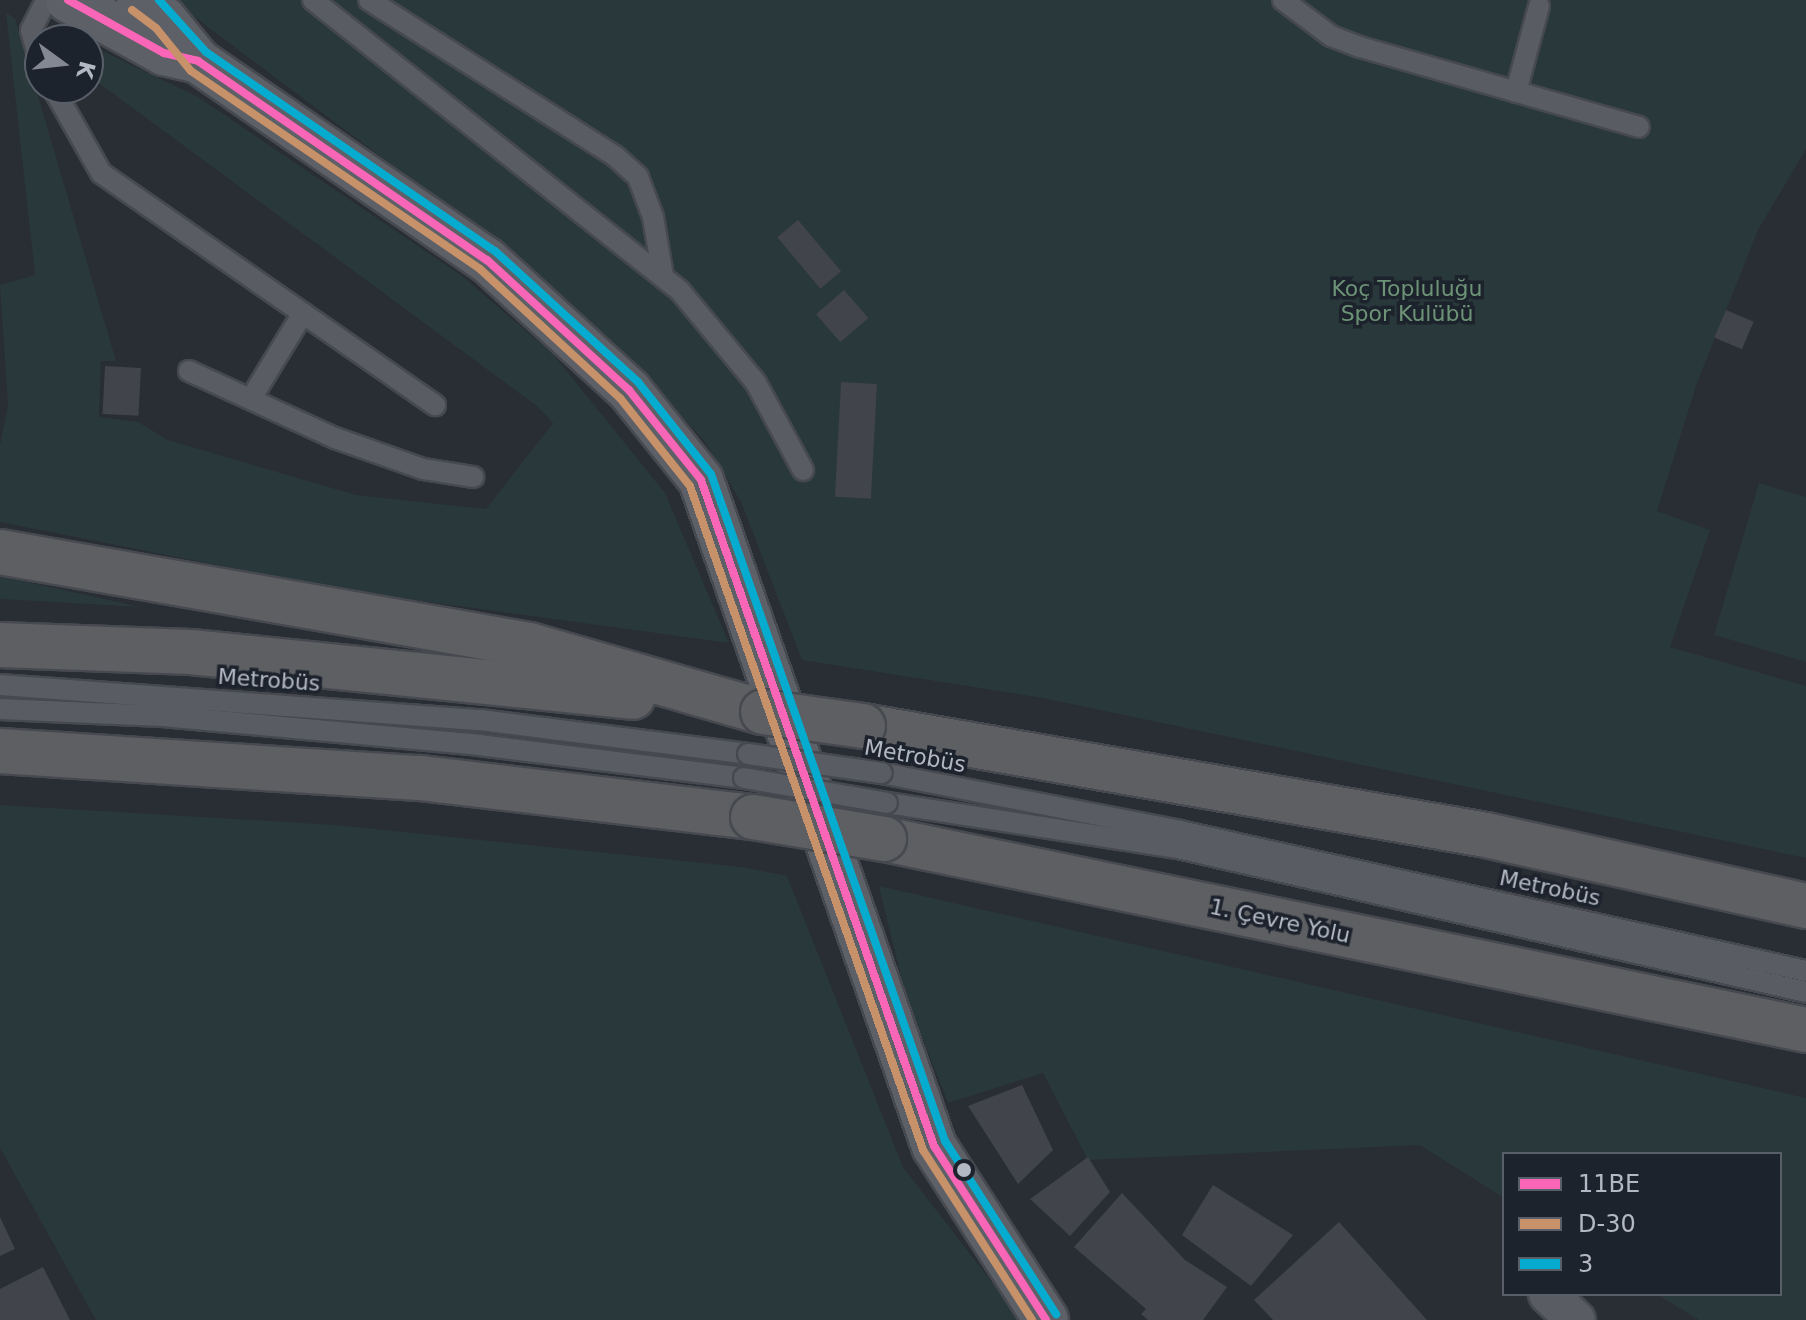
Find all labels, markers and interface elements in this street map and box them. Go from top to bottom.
north arrow [24,24,104,104]
text: K [71,58,100,81]
park label: Koç Topluluğu Spor Kulübü [1331,275,1483,326]
street label: Metrobüs [217,663,321,697]
street label: Metrobüs [862,734,968,778]
street label: Metrobüs [1497,864,1603,912]
street label: 1. Çevre Yolu [1207,893,1353,949]
legend [1502,1152,1782,1296]
unlabelled marker [956,1162,972,1178]
text: 11BE [1578,1170,1640,1198]
text: D-30 [1578,1210,1636,1238]
text: 3 [1578,1250,1593,1278]

